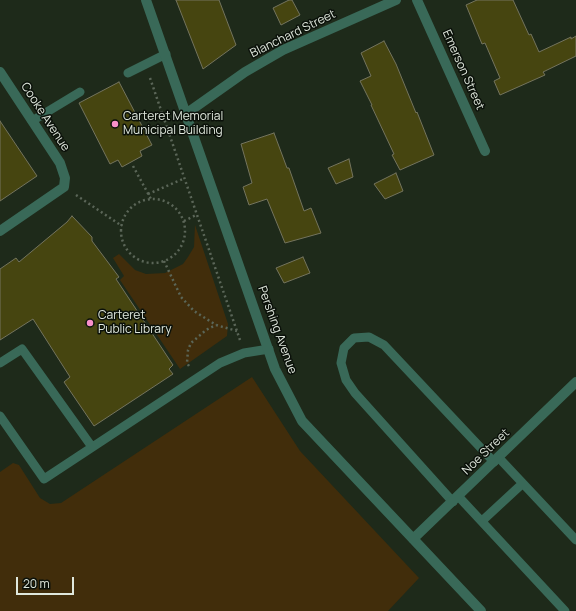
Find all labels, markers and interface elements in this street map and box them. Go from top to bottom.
street label: Blanchard Street [248,7,338,61]
street label: Emerson Street [439,28,487,112]
street label: Cooke Avenue [17,80,73,154]
place label: Carteret Memorial Municipal Building [123,110,223,138]
marker: Carteret Memorial Municipal Building [110,119,120,129]
street label: Pershing Avenue [254,284,300,376]
place label: Carteret Public Library [98,309,171,337]
marker: Carteret Public Library [85,318,95,328]
street label: Noe Street [459,426,513,478]
scale bar [18,569,76,595]
text: 20 m [23,575,50,592]

